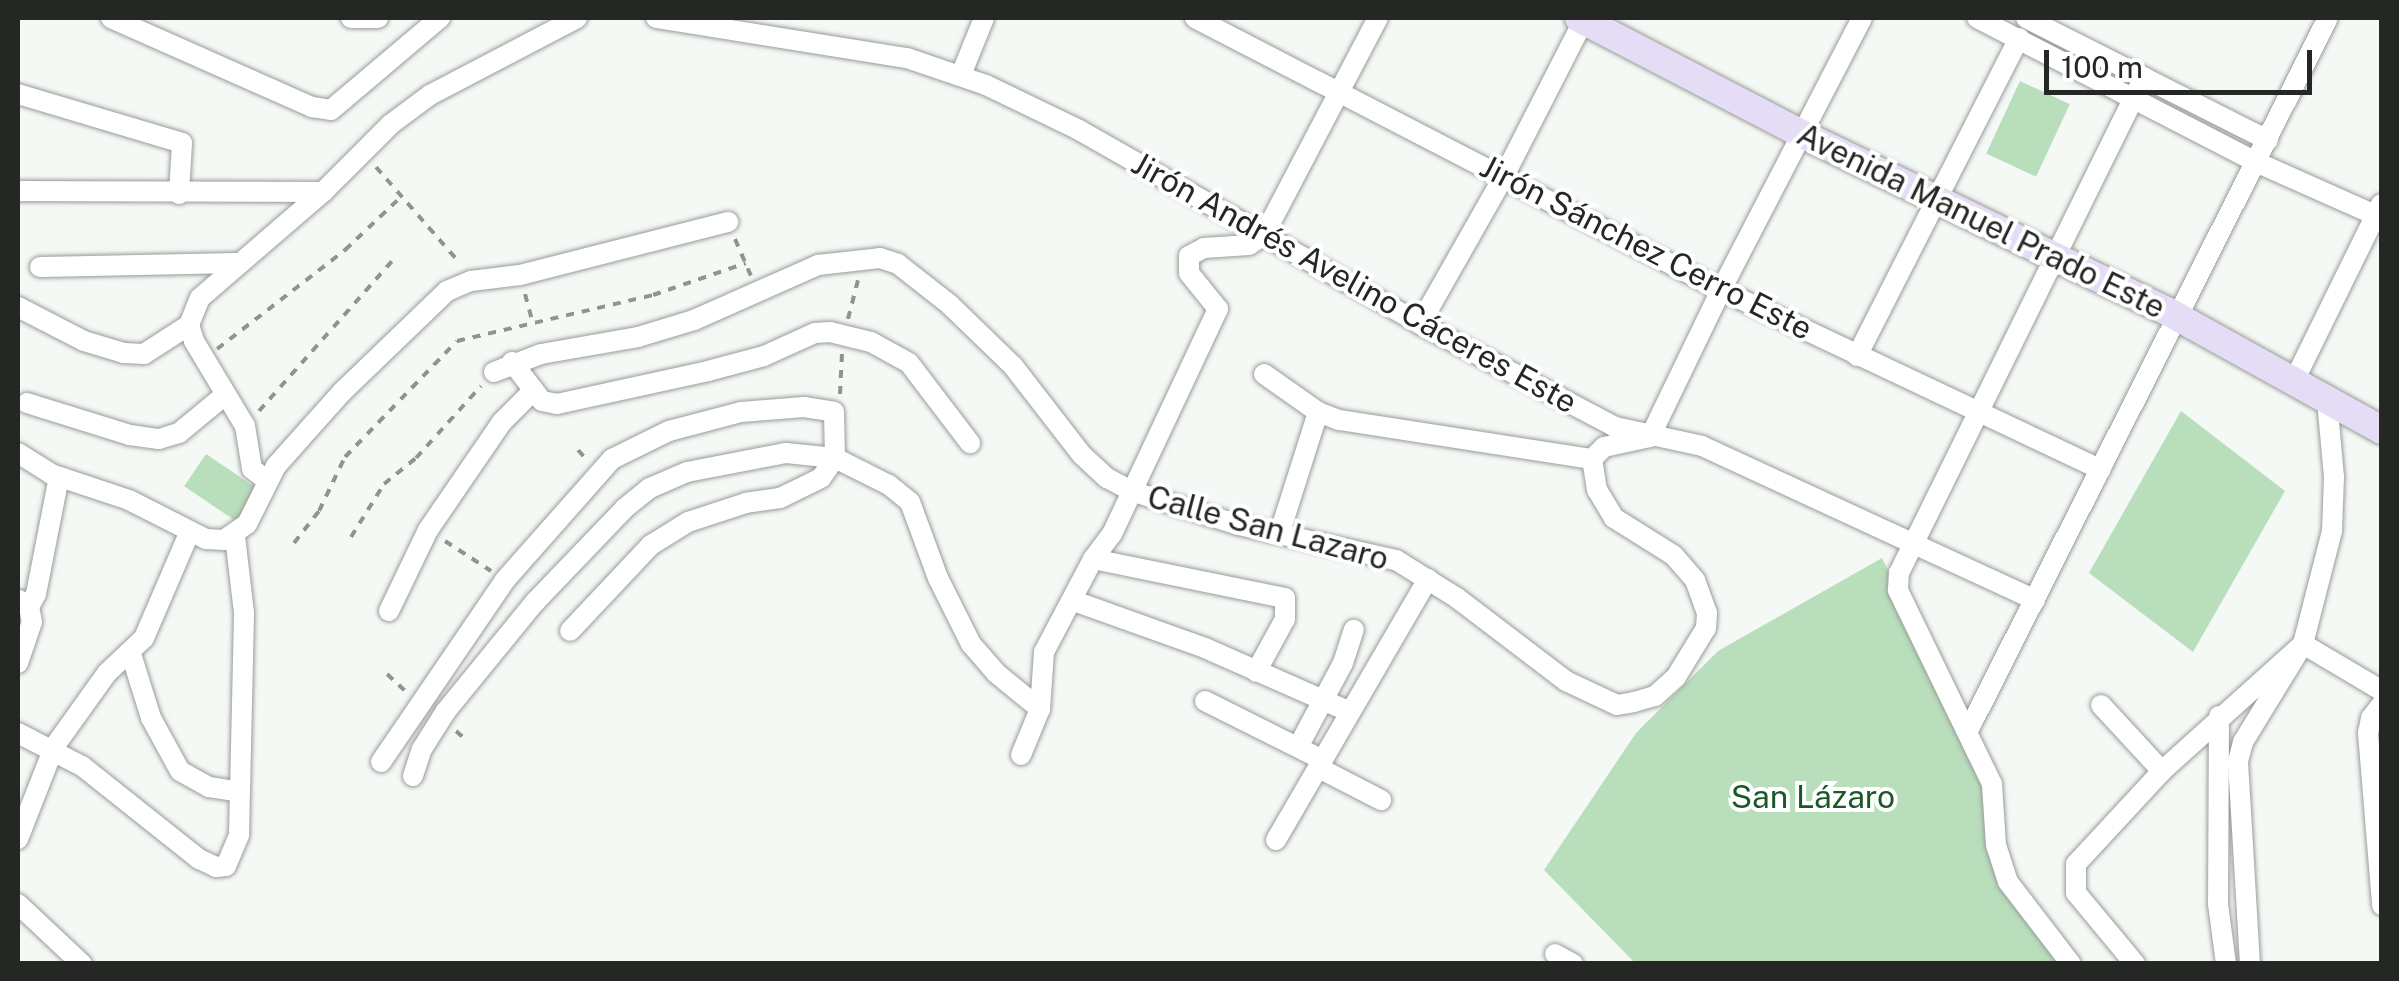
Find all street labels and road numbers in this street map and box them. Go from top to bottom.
street label: Avenida Manuel Prado Este [1791,115,2171,327]
street label: Jirón Andrés Avelino Cáceres Este [1125,144,1583,422]
street label: Jirón Sánchez Cerro Este [1474,147,1818,349]
street label: Calle San Lazaro [1143,477,1393,579]

